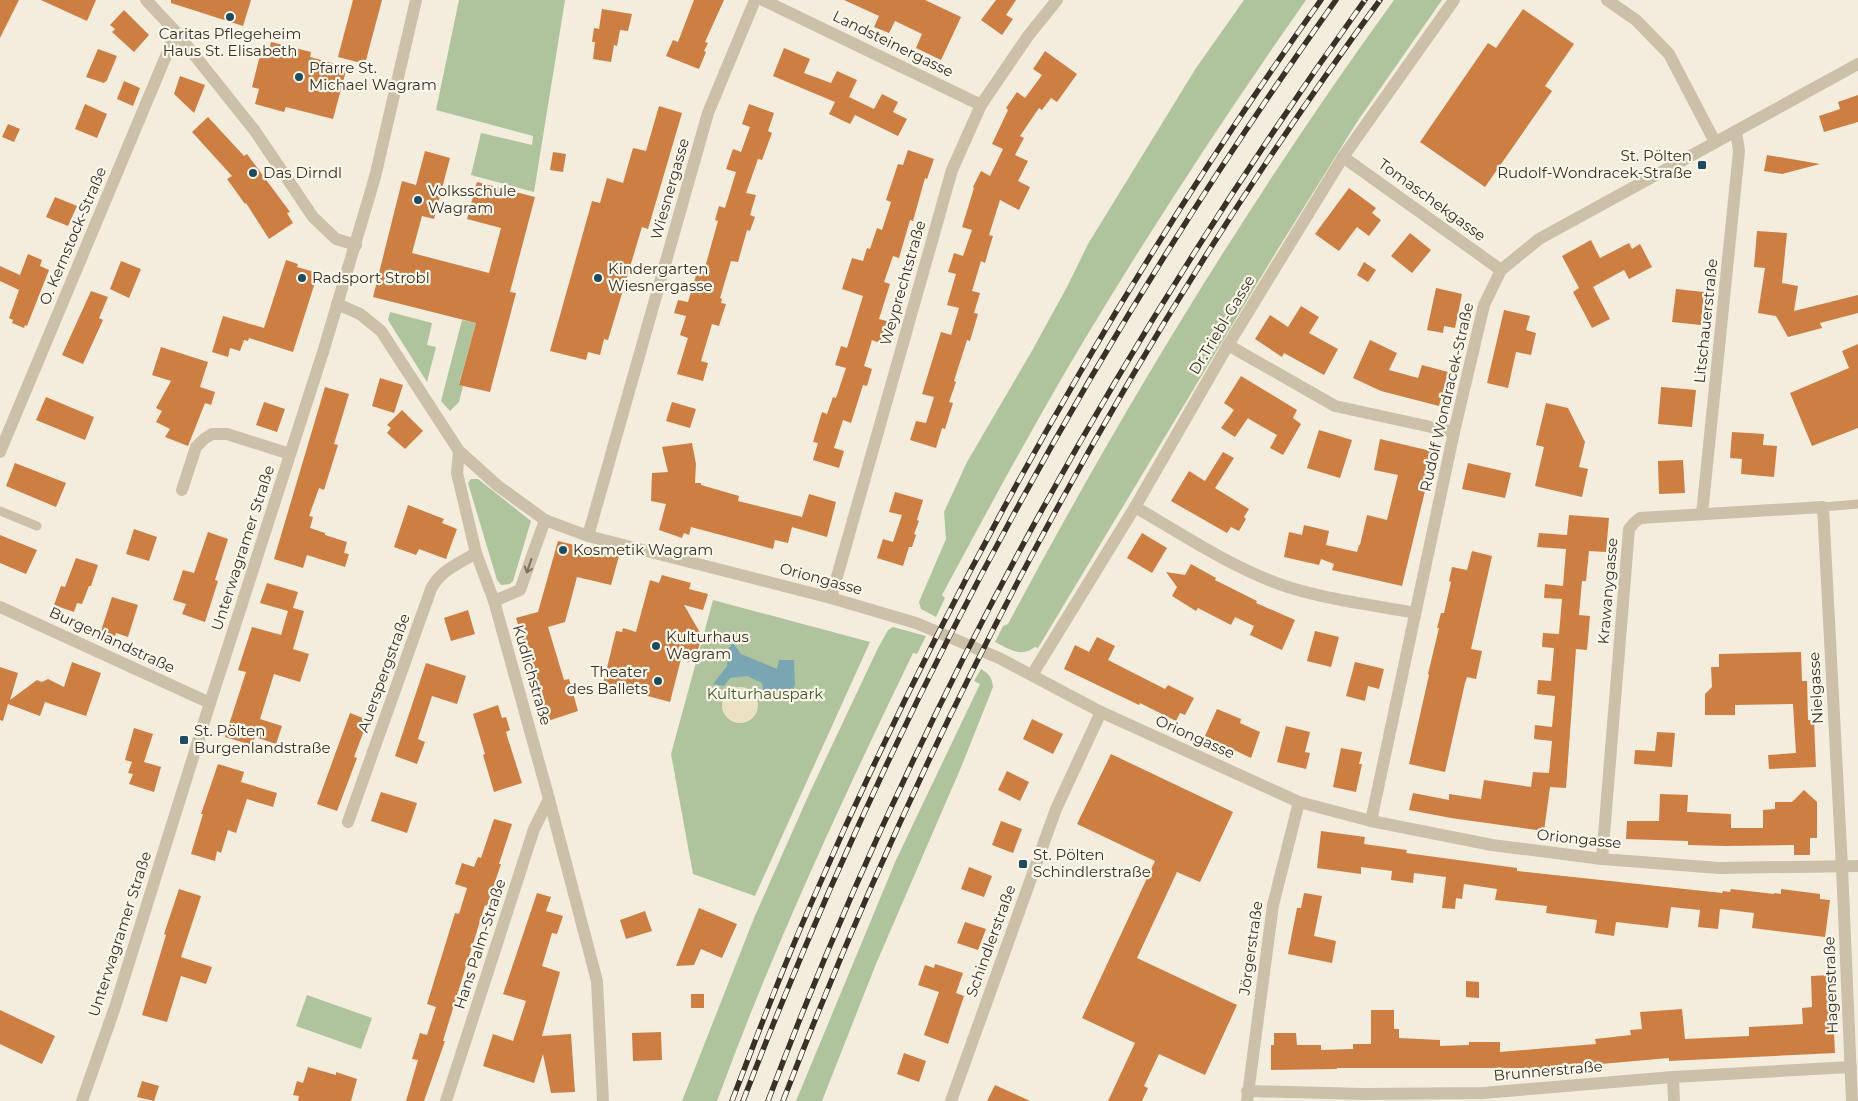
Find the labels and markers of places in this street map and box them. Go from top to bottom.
marker: Caritas Pflegeheim Haus St. Elisabeth [224,11,236,23]
place label: Caritas Pflegeheim Haus St. Elisabeth [159,24,301,60]
place label: Pfarre St. Michael Wagram [309,58,437,94]
marker: Pfarre St. Michael Wagram [293,71,305,83]
place label: St. Pölten Rudolf-Wondracek-Straße [1497,146,1692,182]
marker: St. Pölten Rudolf-Wondracek-Straße [1696,159,1708,171]
place label: Das Dirndl [263,163,342,182]
marker: Das Dirndl [247,167,259,179]
place label: Volksschule Wagram [428,181,516,217]
marker: Volksschule Wagram [412,194,424,206]
place label: Kindergarten Wiesnergasse [608,259,713,295]
place label: Radsport Strobl [312,268,430,287]
marker: Radsport Strobl [296,272,308,284]
marker: Kindergarten Wiesnergasse [592,272,604,284]
place label: Kosmetik Wagram [573,540,713,559]
marker: Kosmetik Wagram [557,544,569,556]
place label: Kulturhaus Wagram [666,627,749,663]
marker: Kulturhaus Wagram [650,640,662,652]
place label: Theater des Ballets [567,662,648,698]
marker: Theater des Ballets [652,675,664,687]
place label: St. Pölten Burgenlandstraße [194,721,331,757]
marker: St. Pölten Burgenlandstraße [178,734,190,746]
place label: St. Pölten Schindlerstraße [1033,845,1151,881]
marker: St. Pölten Schindlerstraße [1017,858,1029,870]

